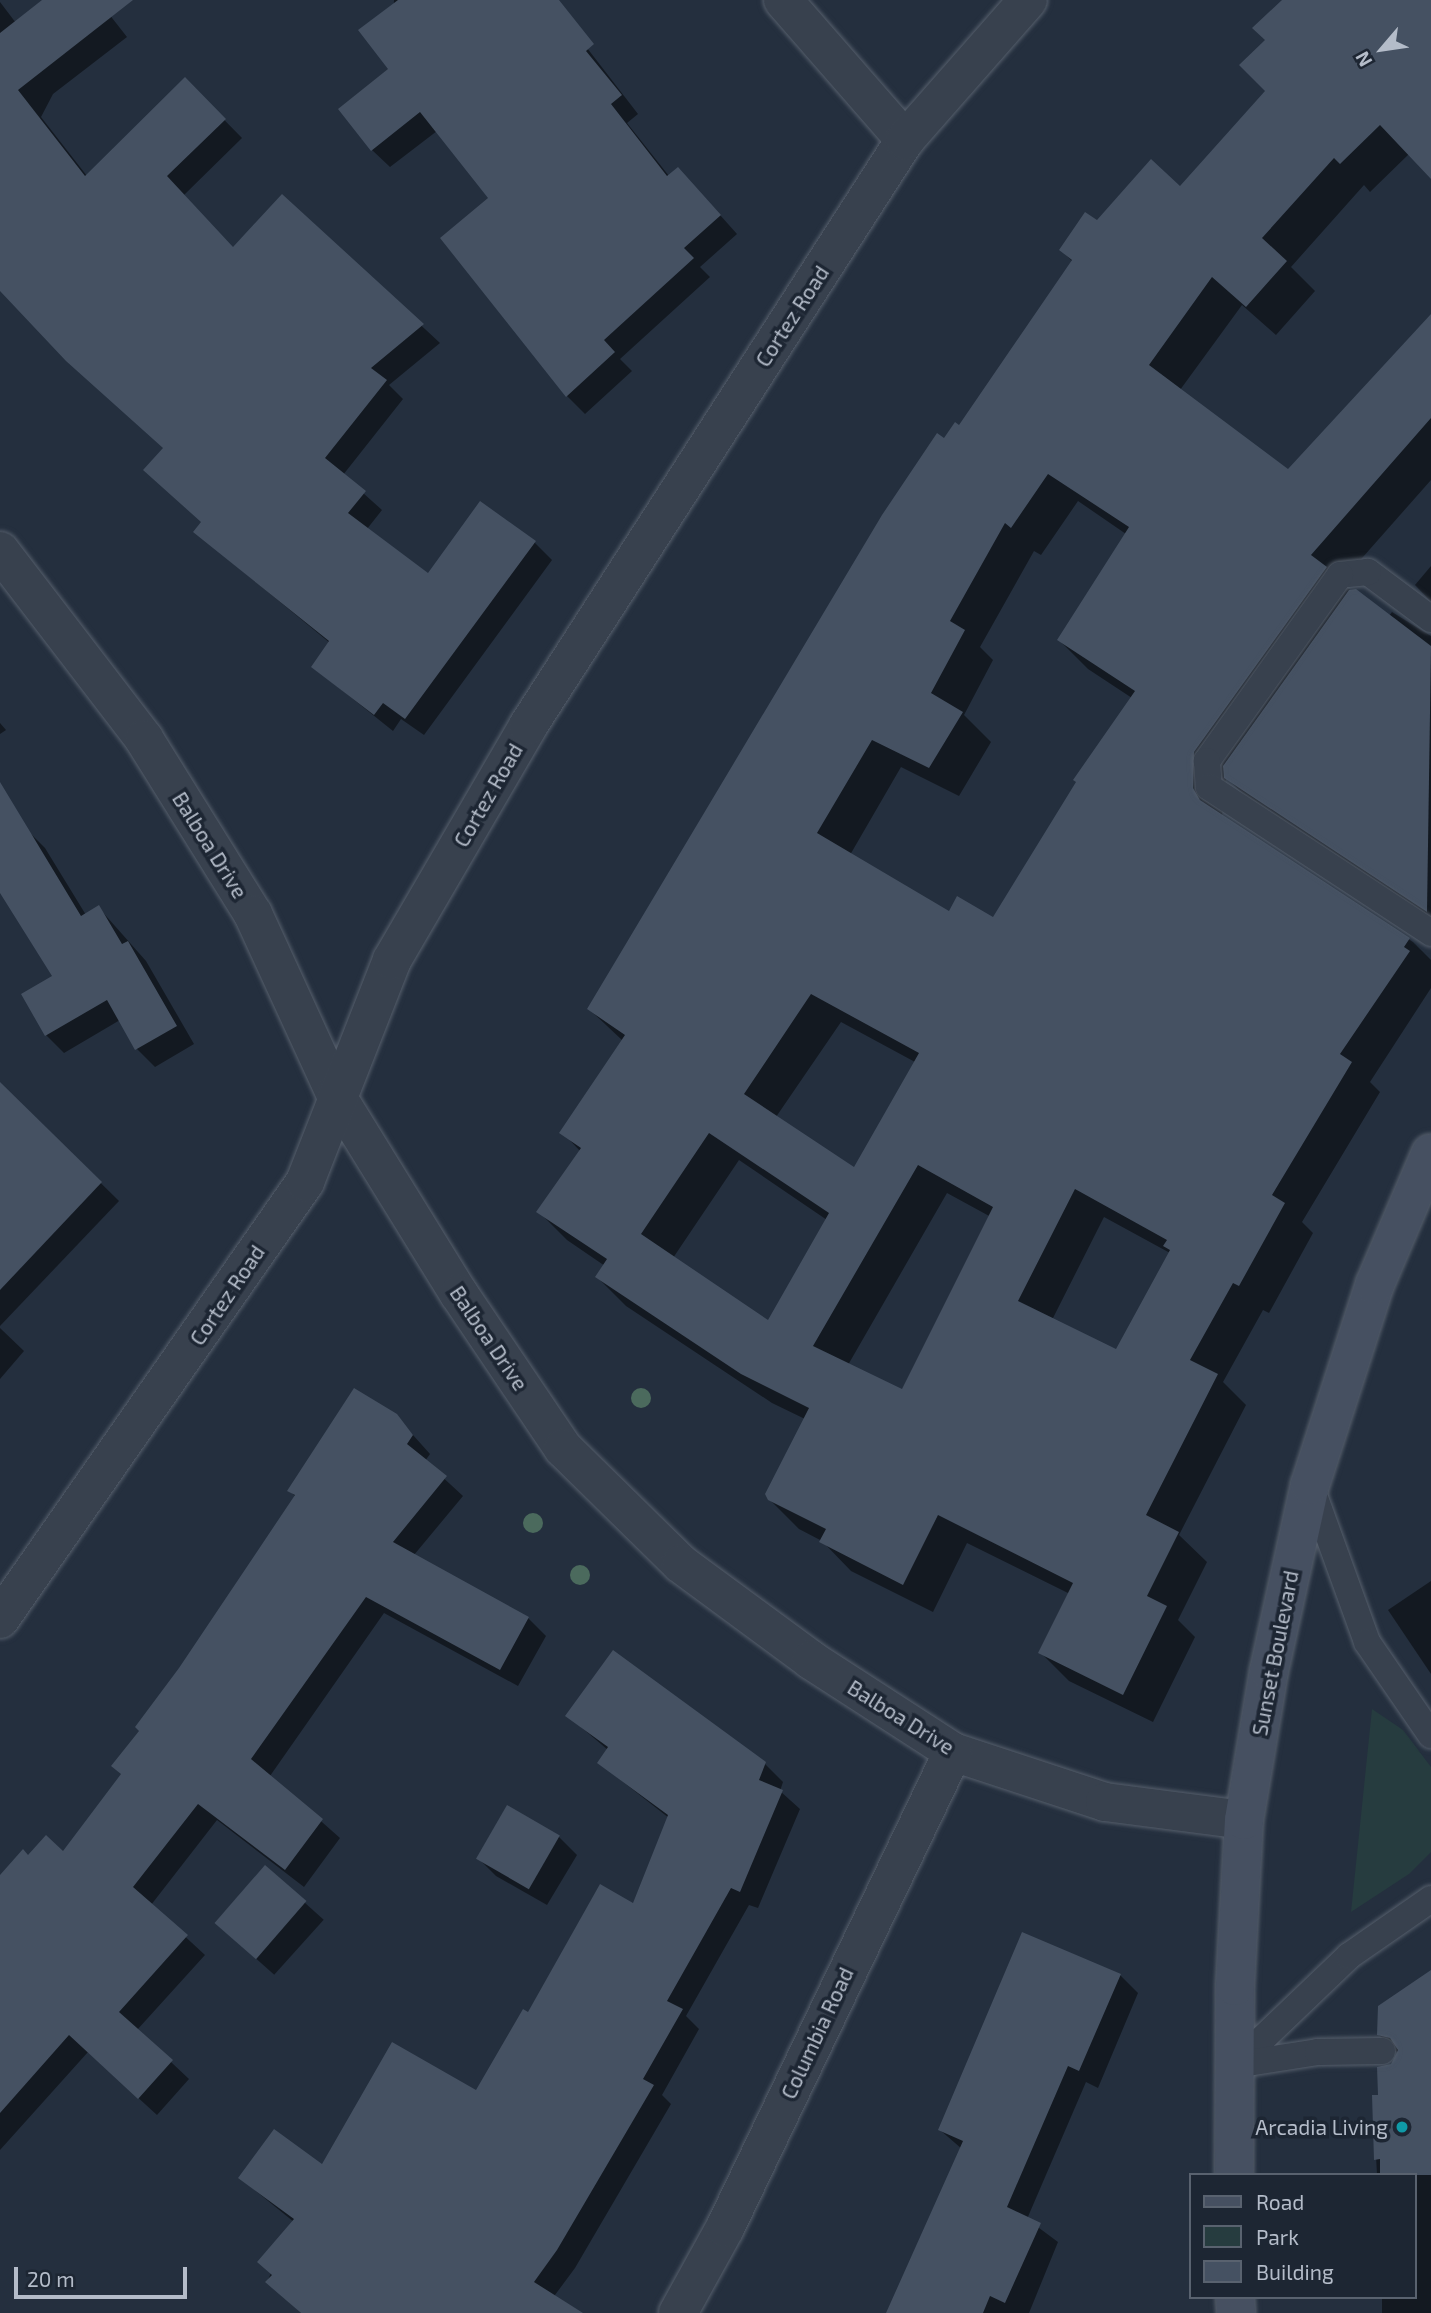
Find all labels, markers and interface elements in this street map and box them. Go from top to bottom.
north arrow [1347,14,1417,84]
text: N [1350,48,1377,71]
street label: Cortez Road [750,261,834,371]
street label: Cortez Road [448,739,528,851]
street label: Balboa Drive [167,787,253,903]
street label: Cortez Road [184,1240,270,1350]
street label: Balboa Drive [445,1281,533,1395]
street label: Sunset Boulevard [1247,1568,1303,1738]
street label: Balboa Drive [843,1674,959,1760]
street label: Columbia Road [776,1963,858,2103]
place label: Arcadia Living [1255,2114,1388,2140]
marker: Arcadia Living [1394,2119,1410,2135]
legend [1190,2173,1417,2299]
text: Road [1256,2189,1304,2214]
text: Park [1256,2224,1299,2249]
scale bar [18,2254,191,2298]
text: Building [1256,2259,1334,2284]
text: 20 m [27,2266,75,2291]

